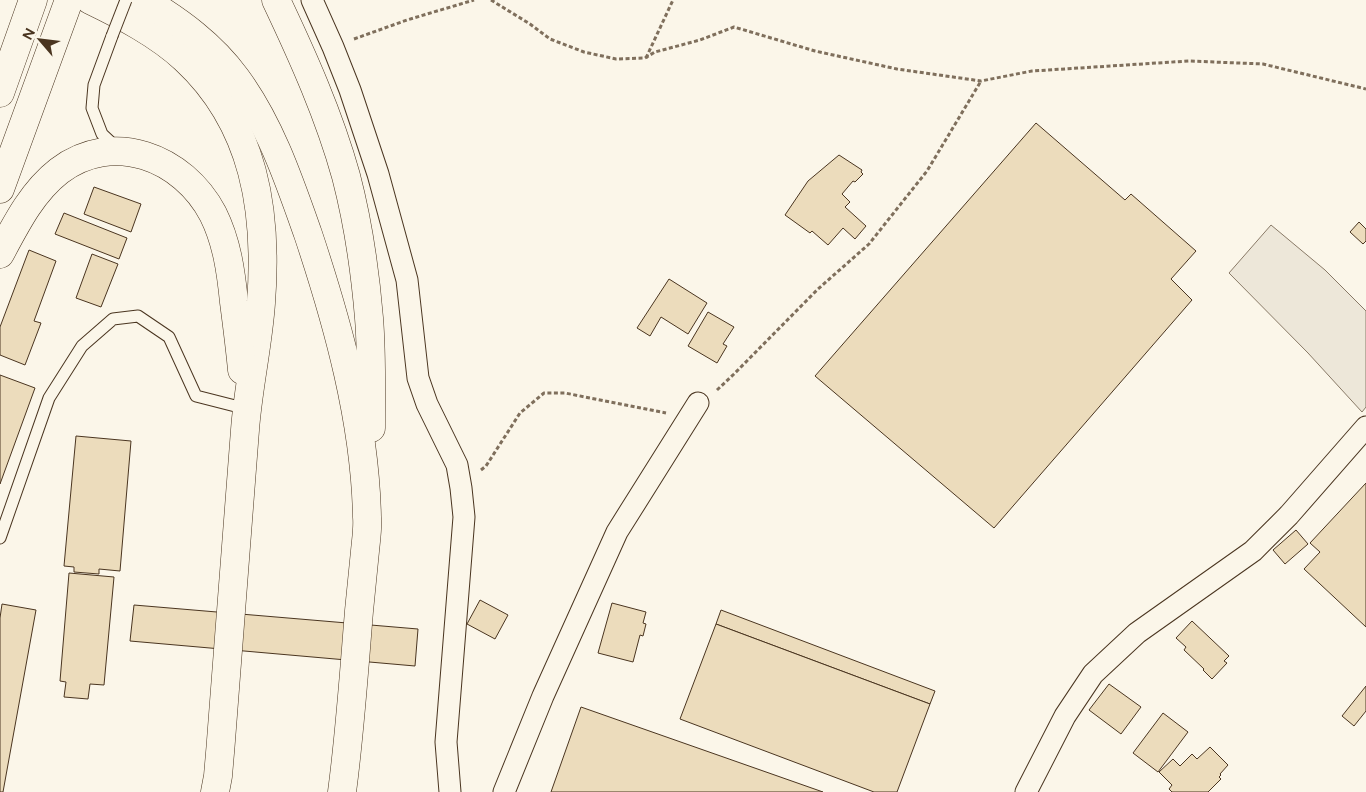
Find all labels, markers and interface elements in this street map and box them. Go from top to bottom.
north arrow [15,15,65,65]
text: N [19,25,39,43]

